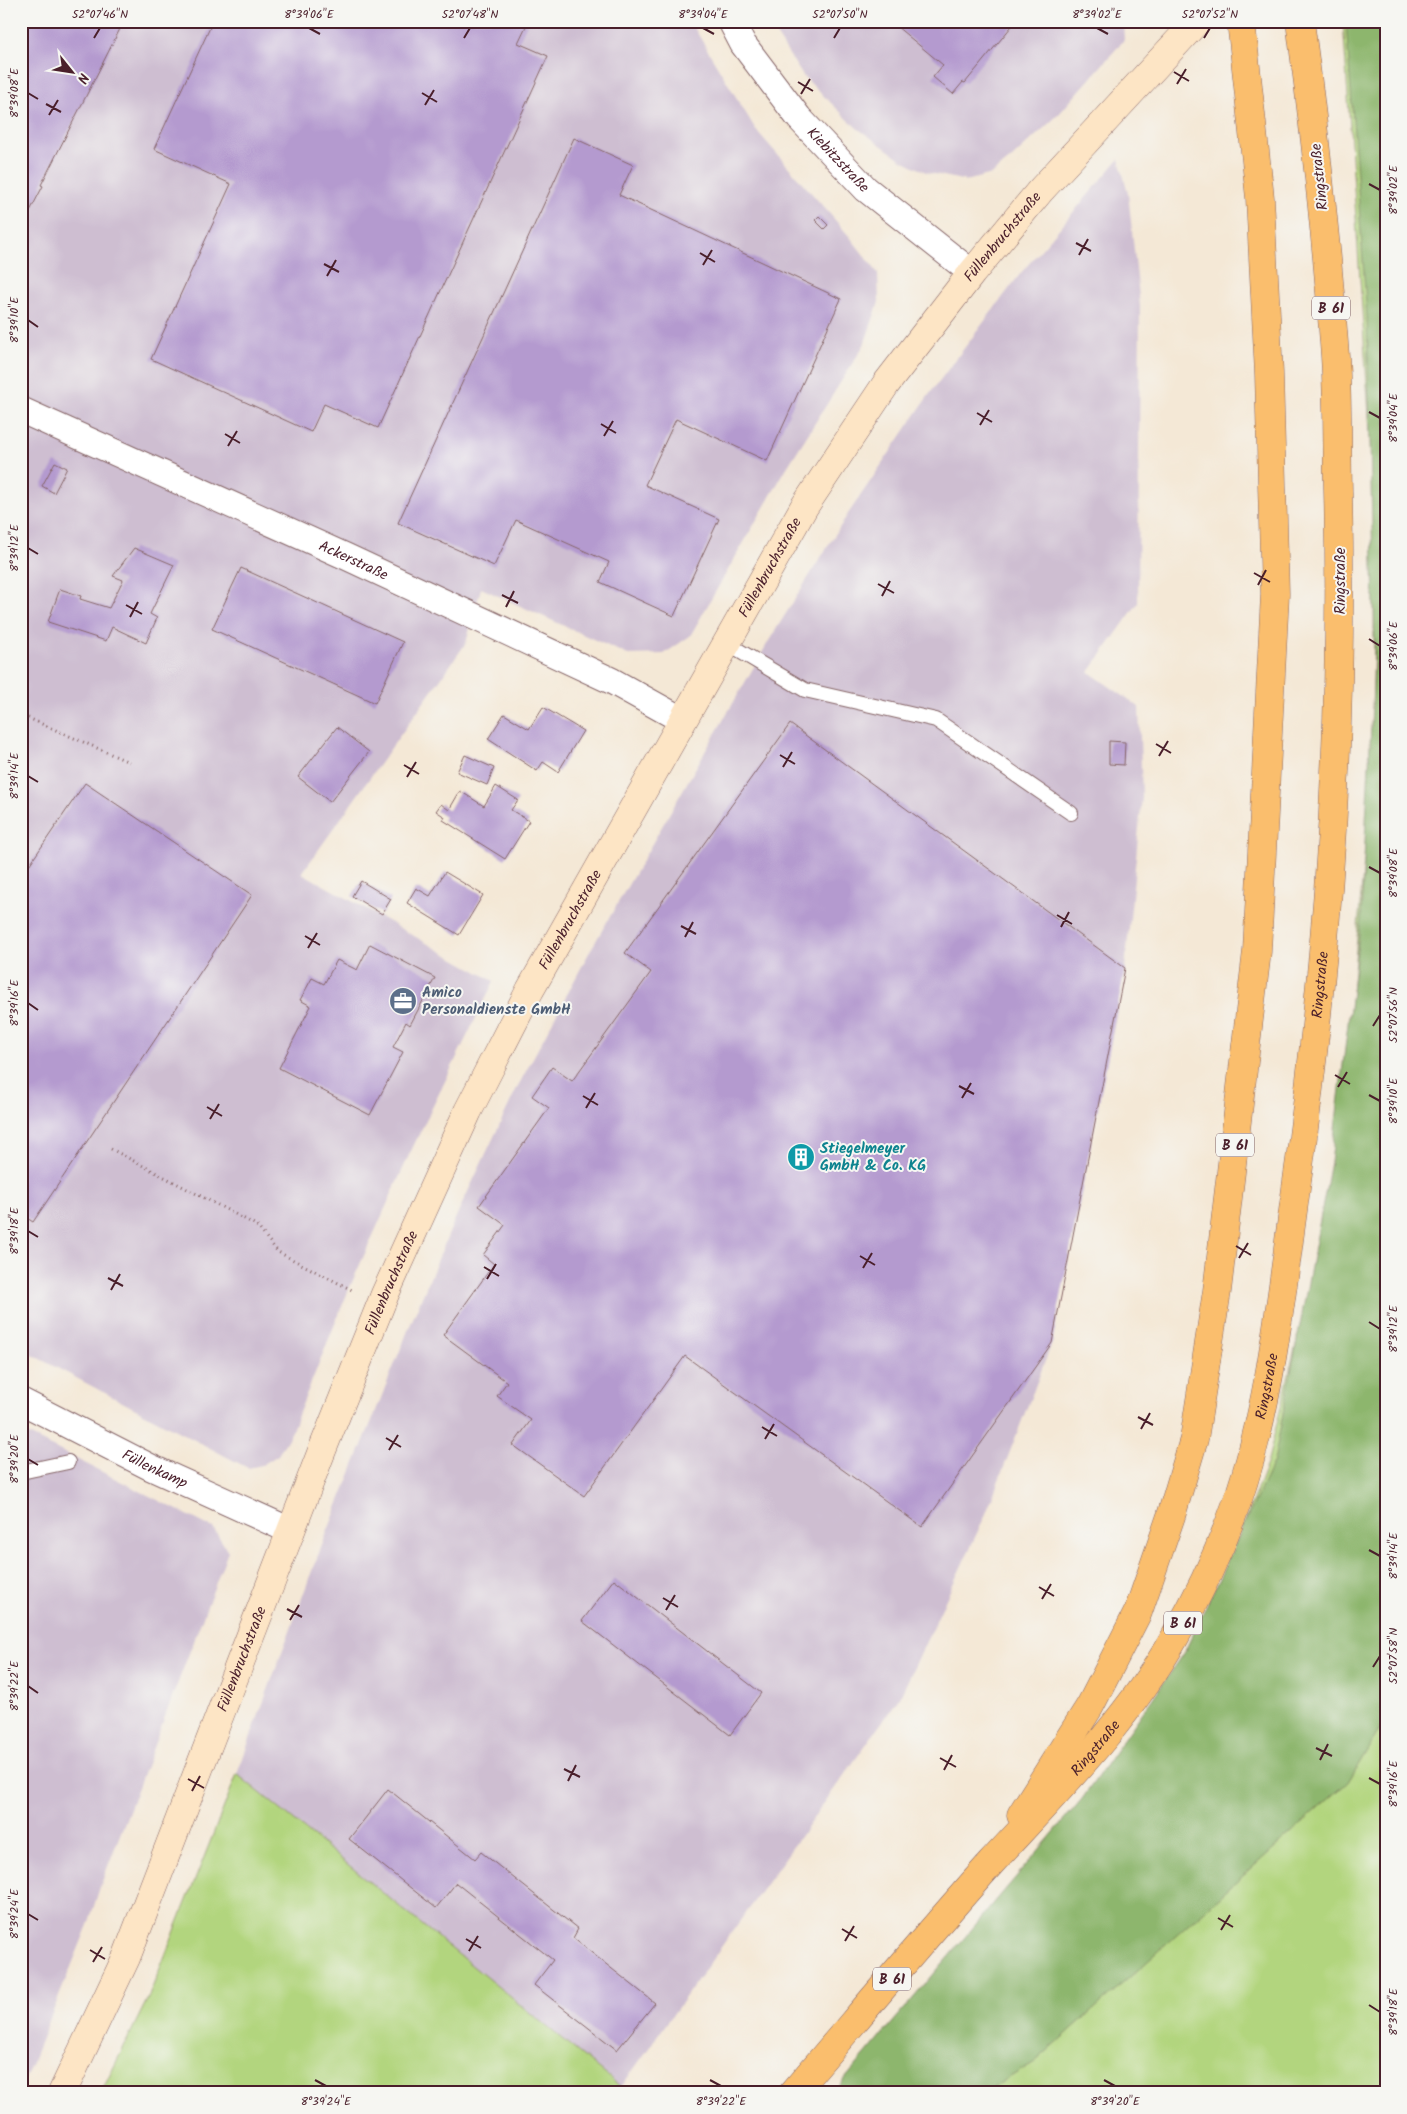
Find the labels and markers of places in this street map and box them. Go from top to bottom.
place label: Amico Personaldienste GmbH [422,981,571,1022]
office icon: Amico Personaldienste GmbH [388,986,418,1016]
place label: Stiegelmeyer GmbH & Co. KG [820,1137,926,1178]
building icon: Stiegelmeyer GmbH & Co. KG [786,1142,816,1172]

